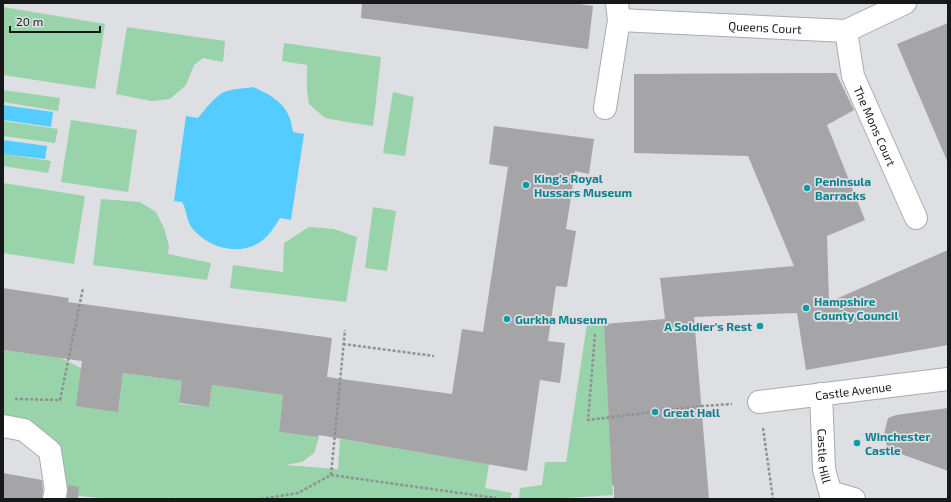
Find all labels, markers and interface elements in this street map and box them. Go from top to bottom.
scale bar [10,8,100,34]
text: 20 m [16,14,43,28]
street label: Queens Court [728,18,802,36]
street label: The Mons Court [851,84,899,168]
place label: King's Royal Hussars Museum [534,171,632,199]
place label: Peninsula Barracks [815,174,871,202]
marker: King's Royal Hussars Museum [521,180,531,190]
marker: Peninsula Barracks [802,183,812,193]
place label: Hampshire County Council [814,294,898,323]
marker: Hampshire County Council [801,303,811,313]
place label: Gurkha Museum [515,312,607,326]
marker: Gurkha Museum [502,314,512,324]
place label: A Soldier's Rest [664,319,752,333]
marker: A Soldier's Rest [755,321,765,331]
street label: Castle Avenue [814,379,892,402]
place label: Great Hall [663,405,720,419]
marker: Great Hall [650,407,660,417]
street label: Castle Hill [815,428,835,485]
place label: Winchester Castle [865,429,931,457]
marker: Winchester Castle [852,438,862,448]

